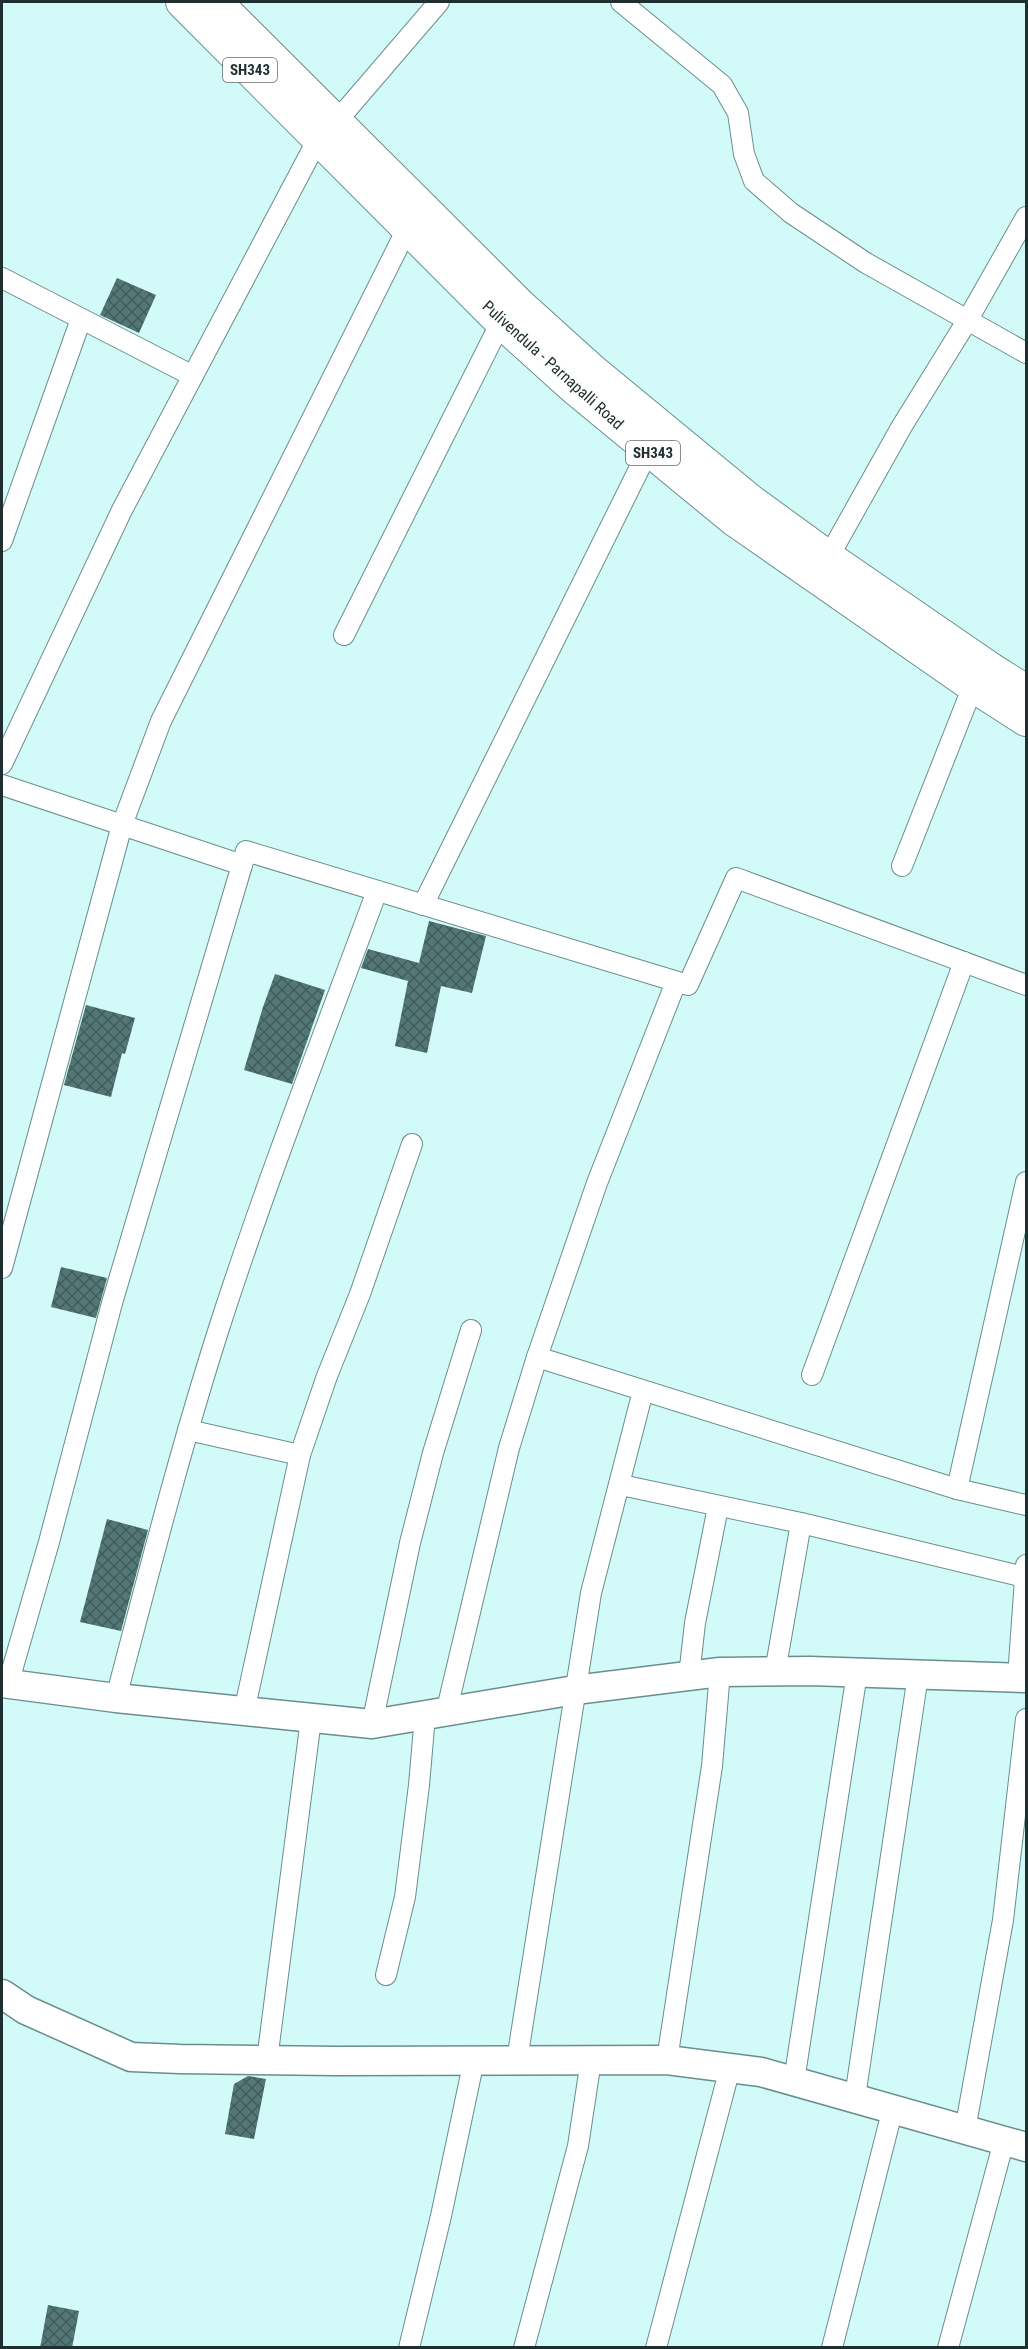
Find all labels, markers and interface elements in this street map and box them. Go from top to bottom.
road number: SH343 [223,58,277,82]
street label: Pulivendula - Parnapalli Road [479,297,627,433]
road number: SH343 [626,441,680,465]

